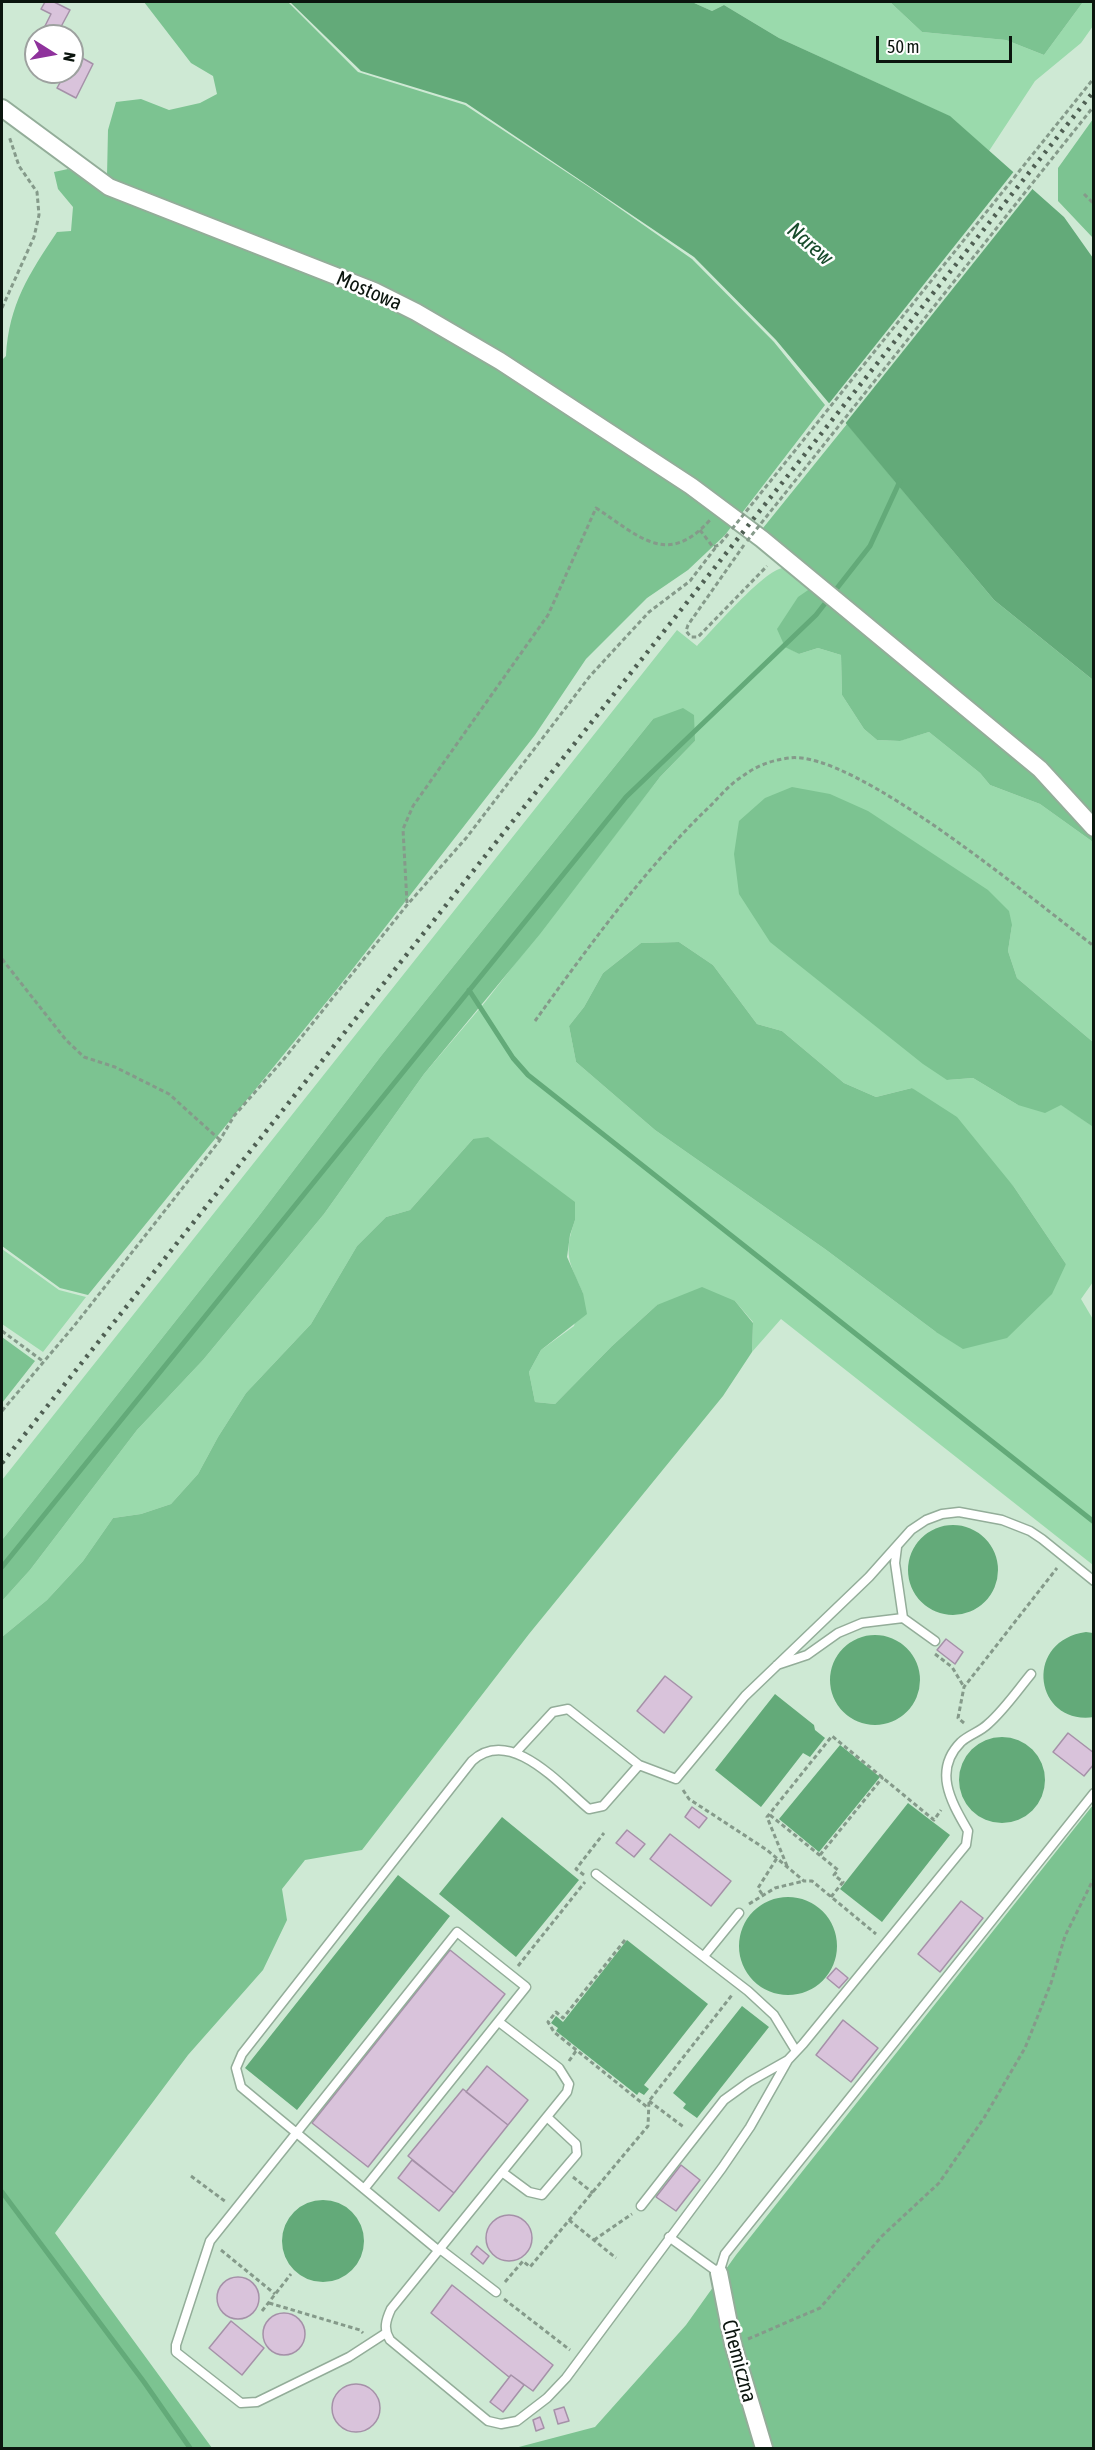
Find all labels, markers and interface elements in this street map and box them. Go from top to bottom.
north arrow [24,24,84,84]
scale bar [879,24,1016,62]
text: 50 m [887,36,919,57]
text: N [60,51,79,63]
water label: Narew [782,217,838,271]
street label: Mostowa [332,266,406,316]
street label: Chemiczna [716,2317,762,2405]

